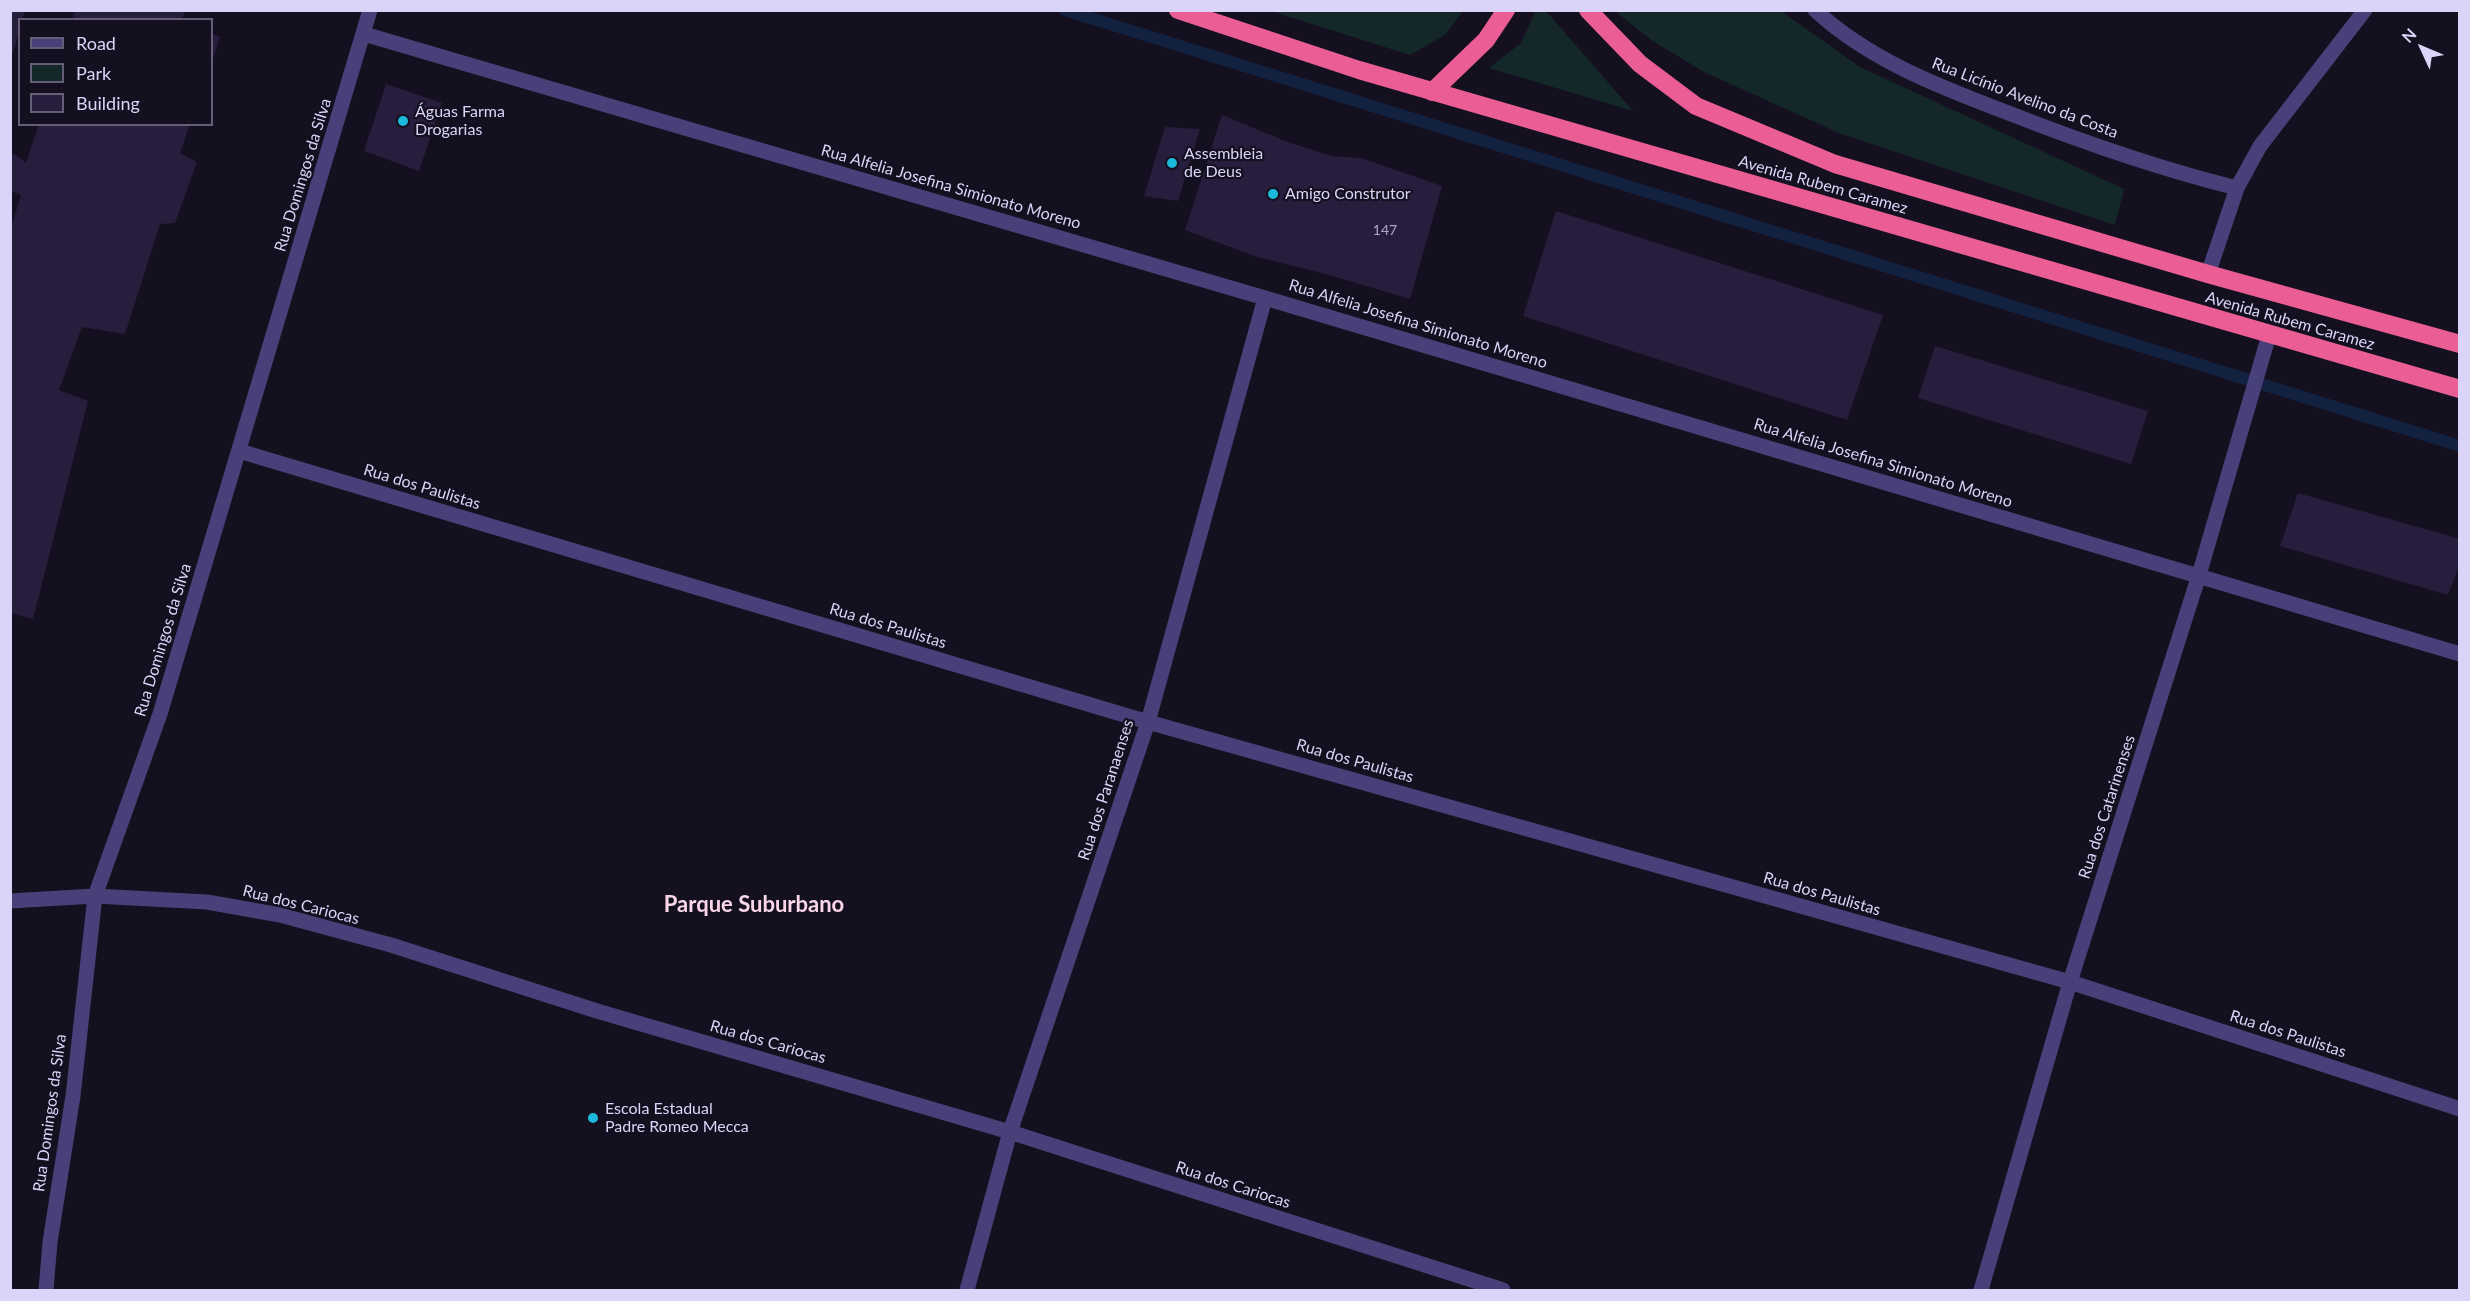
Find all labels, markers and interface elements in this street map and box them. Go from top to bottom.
legend [18,18,213,126]
north arrow [2392,18,2452,78]
text: N [2398,24,2420,46]
text: Road [76,32,116,54]
street label: Rua Licínio Avelino da Costa [1929,54,2121,142]
text: Park [76,62,111,84]
text: Building [76,92,140,114]
street label: Rua Domingos da Silva [271,96,335,254]
place label: Águas Farma Drogarias [415,102,505,140]
marker: Águas Farma Drogarias [396,114,410,128]
street label: Rua Alfelia Josefina Simionato Moreno [819,141,1083,233]
place label: Assembleia de Deus [1184,144,1263,182]
street label: Avenida Rubem Caramez [1736,152,1910,218]
marker: Assembleia de Deus [1165,156,1179,170]
place label: Amigo Construtor [1285,184,1411,204]
marker: Amigo Construtor [1266,187,1280,201]
house number: 147 [1373,222,1397,238]
street label: Rua Alfelia Josefina Simionato Moreno [1286,275,1550,373]
street label: Avenida Rubem Caramez [2203,288,2377,354]
street label: Rua Alfelia Josefina Simionato Moreno [1751,414,2015,512]
street label: Rua dos Paulistas [361,460,483,514]
street label: Rua Domingos da Silva [131,561,195,719]
street label: Rua dos Paulistas [827,599,949,653]
street label: Rua dos Paranaenses [1074,717,1138,863]
street label: Rua dos Catarinenses [2075,733,2139,881]
street label: Rua dos Paulistas [1294,735,1416,787]
street label: Rua dos Paulistas [1761,868,1883,920]
street label: Rua dos Cariocas [241,881,361,929]
district label: Parque Suburbano [664,892,844,918]
street label: Rua dos Paulistas [2227,1006,2349,1062]
street label: Rua dos Cariocas [708,1016,828,1068]
street label: Rua Domingos da Silva [29,1033,71,1193]
place label: Escola Estadual Padre Romeo Mecca [605,1099,749,1137]
marker: Escola Estadual Padre Romeo Mecca [586,1111,600,1125]
street label: Rua dos Cariocas [1173,1157,1293,1213]

